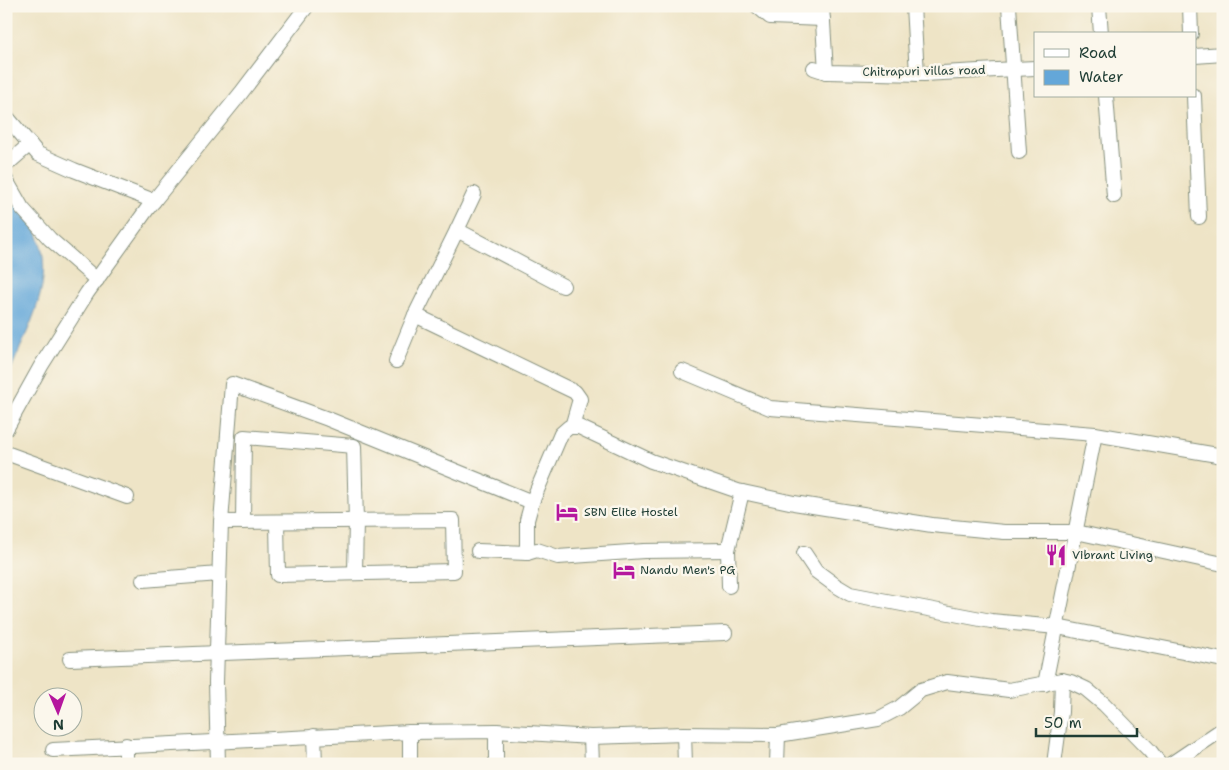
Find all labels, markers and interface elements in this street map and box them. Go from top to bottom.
legend [1034,32,1196,98]
text: Road [1079,43,1117,63]
street label: Chitrapuri villas road [862,62,986,80]
text: Water [1079,67,1123,87]
hotel icon: SBN Elite Hostel [554,499,580,525]
place label: SBN Elite Hostel [584,504,678,520]
restaurant icon: Vibrant Living [1043,542,1069,568]
place label: Vibrant Living [1072,547,1153,563]
hotel icon: Nandu Men's PG [611,557,637,583]
place label: Nandu Men's PG [640,562,735,578]
north arrow [32,688,82,738]
scale bar [1036,705,1138,737]
text: 50 m [1044,713,1082,733]
text: N [53,716,64,734]

